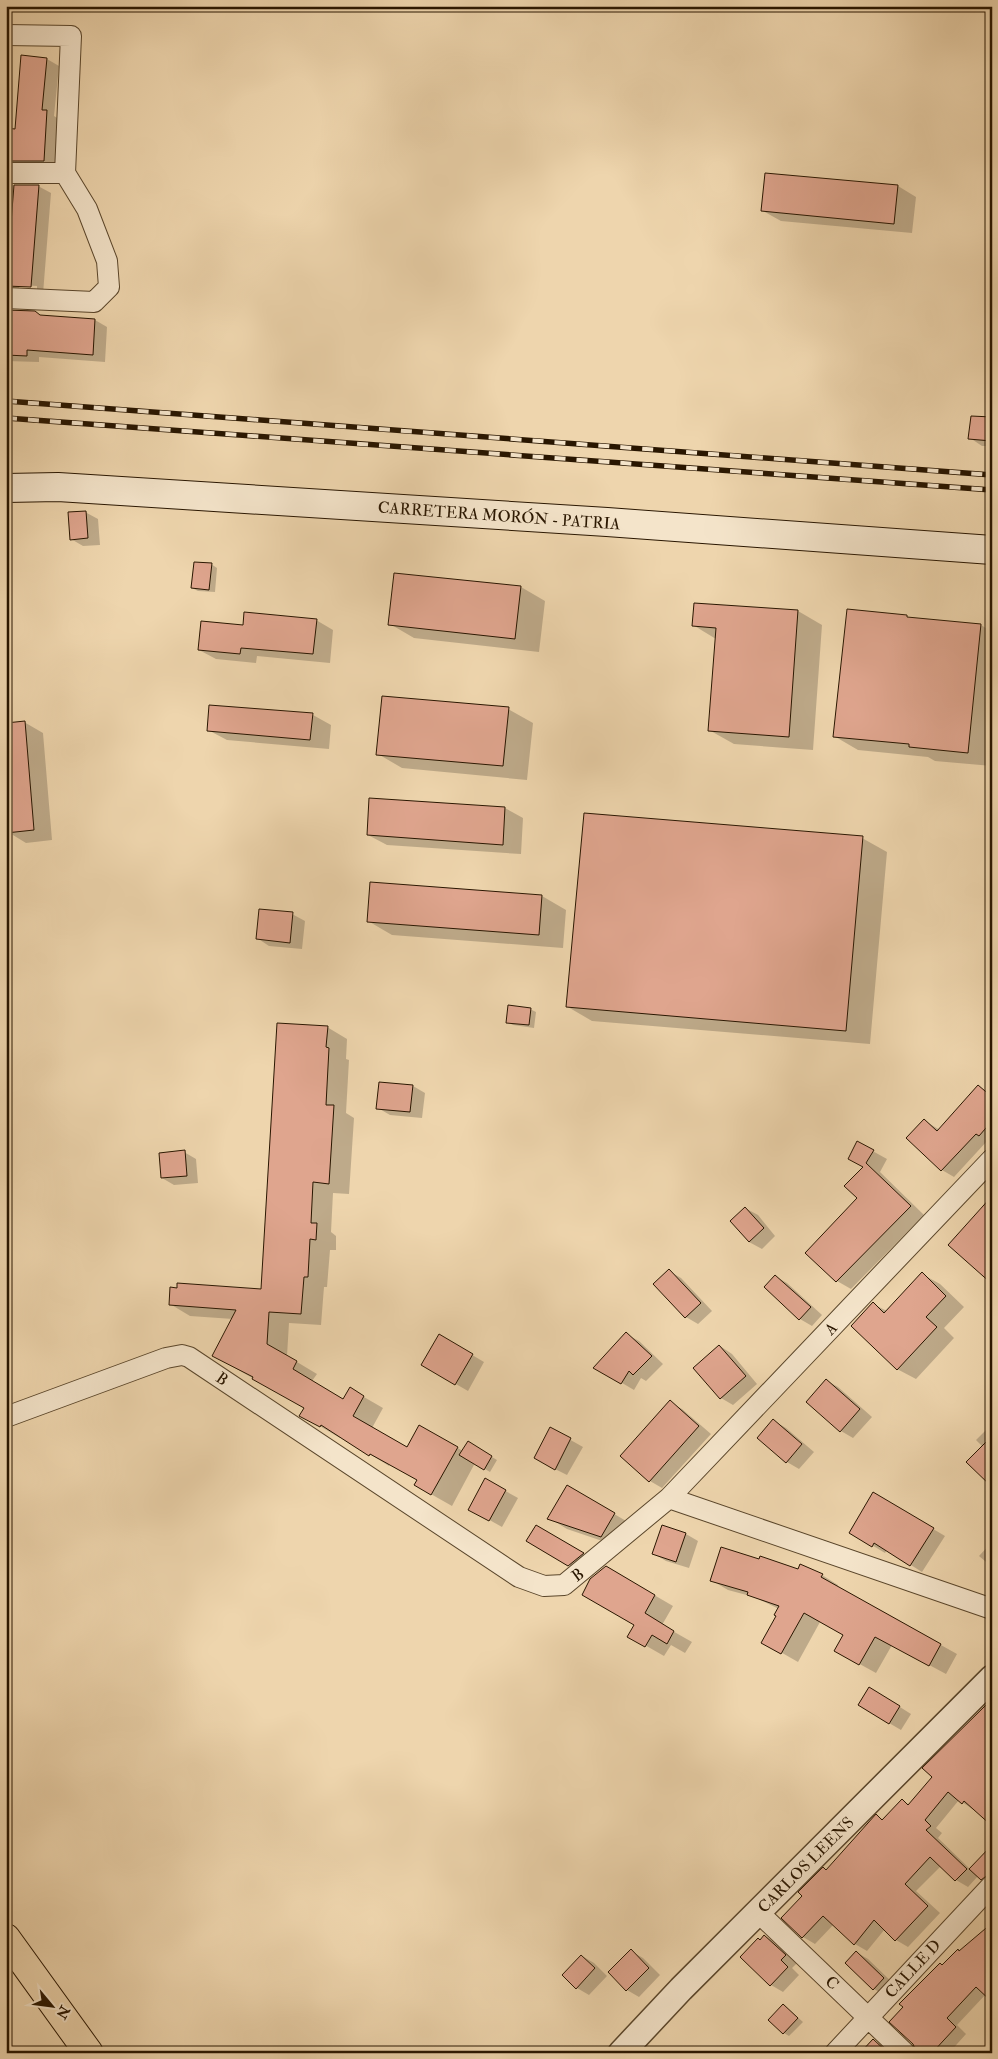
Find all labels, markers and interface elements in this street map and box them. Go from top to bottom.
street label: CARRETERA MORÓN - PATRIA [377,497,621,534]
street label: A [820,1318,842,1340]
street label: B [212,1368,232,1390]
street label: B [568,1564,588,1586]
street label: CARLOS LEENS [754,1813,858,1917]
street label: CALLE D [881,1935,945,2003]
street label: C [821,1972,843,1994]
north arrow [28,1982,78,2032]
text: N [52,2002,74,2022]

